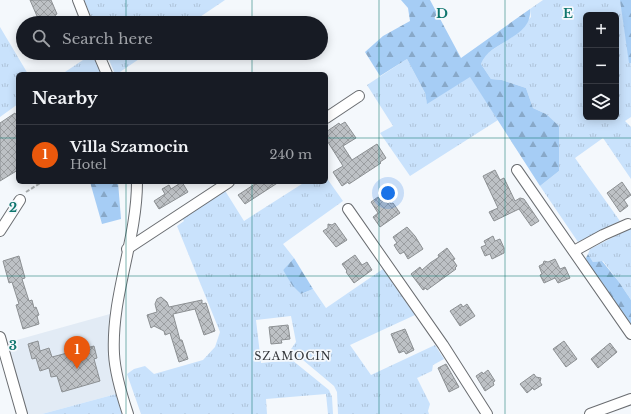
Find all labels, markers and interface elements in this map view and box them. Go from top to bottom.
text: D [436,5,448,22]
text: E [563,5,573,22]
map controls [583,12,619,120]
button: + [583,12,619,48]
search box [16,16,328,60]
icon: search [30,27,52,49]
text: Search here [62,29,153,48]
button: − [583,48,619,84]
button: layers [583,84,619,120]
text: Nearby [32,88,98,109]
text: Villa Szamocin [70,137,189,156]
text: 1 [42,146,48,163]
text: 240 m [269,146,312,163]
text: Hotel [70,156,107,173]
your location [378,183,398,203]
text: 2 [9,199,17,216]
pin: 1 [64,336,90,369]
text: 3 [9,337,17,354]
district label: SZAMOCIN [254,349,332,363]

